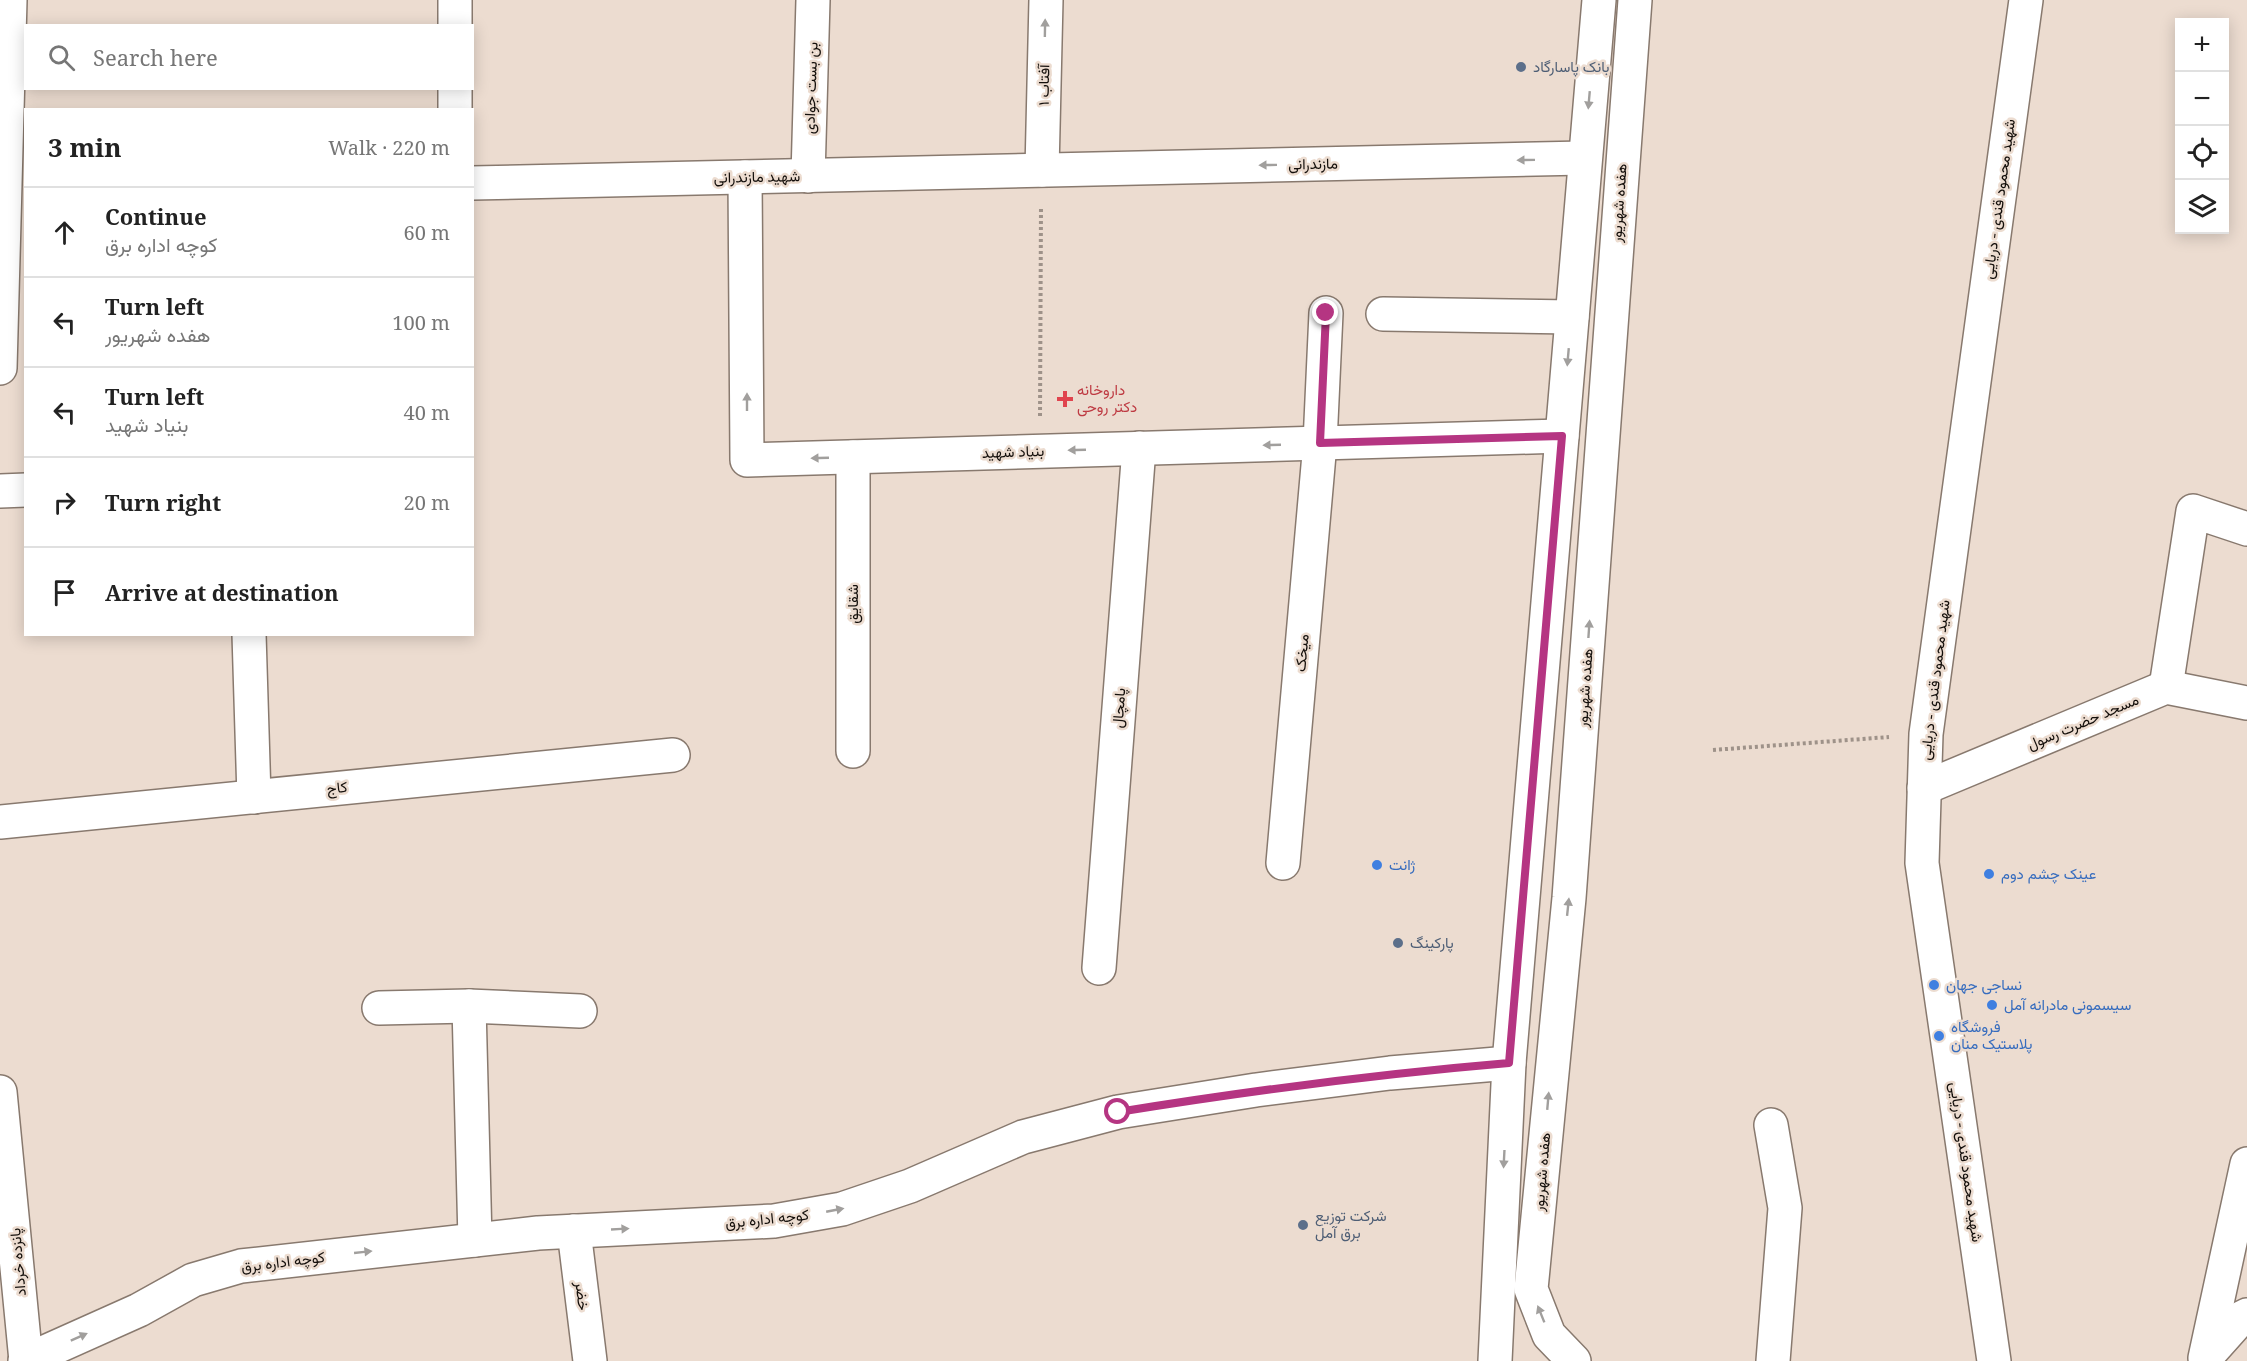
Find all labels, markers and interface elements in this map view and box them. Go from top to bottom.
one-way arrow [1040,18,1050,37]
map controls [2175,18,2229,234]
button: + [2175,18,2229,72]
search box [24,24,474,90]
icon: search [45,41,78,74]
text: Search here [93,42,218,72]
street label: بن بست جوادی [798,42,823,134]
place label: بانک پاسارگاد [1533,56,1610,77]
marker: بانک پاسارگاد [1514,60,1528,74]
street label: آفتاب ۱ [1033,63,1053,106]
button: − [2175,72,2229,126]
one-way arrow [1585,91,1594,110]
street label: شهید محمود قندی - دریایی [1977,117,2020,280]
button: locate [2175,126,2229,180]
text: 3 min [48,129,122,165]
text: Walk · 220 m [328,134,450,161]
street label: مازندرانی [1288,153,1338,174]
one-way arrow [1516,155,1535,164]
one-way arrow [1258,161,1277,170]
street label: هفده شهریور [1605,163,1631,244]
street label: شهید مازندرانی [714,165,801,188]
button: layers [2175,180,2229,234]
text: Continue [105,201,207,231]
icon: ahead [48,216,81,249]
text: 60 m [404,219,450,246]
text: کوچه اداره برق [105,231,217,258]
text: Turn left [105,291,204,321]
route end [1312,299,1338,325]
icon: left [48,306,81,339]
text: 100 m [392,309,450,336]
text: هفده شهریور [105,321,211,348]
one-way arrow [1564,348,1573,367]
place label: داروخانه دکتر روحی [1077,379,1137,417]
text: Turn left [105,381,204,411]
one-way arrow [742,392,752,411]
marker: داروخانه دکتر روحی [1058,392,1072,406]
icon: left [48,396,81,429]
text: 40 m [404,399,450,426]
text: بنیاد شهید [105,411,189,438]
street label: بنیاد شهید [981,440,1045,462]
one-way arrow [1263,440,1282,449]
one-way arrow [1068,445,1087,455]
one-way arrow [810,453,829,462]
icon: right [48,486,81,519]
text: Turn right [105,487,221,517]
text: 20 m [404,489,450,516]
icon: arrive [48,576,81,609]
text: Arrive at destination [105,577,339,607]
street label: شقایق [842,584,863,624]
street label: شهید محمود قندی - دریایی [1914,598,1955,761]
one-way arrow [1584,619,1594,638]
street label: میخک [1289,633,1313,673]
street label: هفده شهریور [1571,648,1597,729]
street label: پامچال [1107,687,1130,729]
street label: مسجد حضرت رسول [2024,689,2141,754]
street label: کاج [326,776,349,800]
place label: ژانت [1389,854,1416,874]
marker: ژانت [1370,858,1384,872]
place label: عینک چشم دوم [2001,863,2096,884]
marker: عینک چشم دوم [1982,867,1996,881]
one-way arrow [1564,898,1573,917]
place label: پارکینگ [1410,932,1454,953]
marker: پارکینگ [1391,936,1405,950]
place label: نساجی جهان [1946,974,2022,995]
marker: نساجی جهان [1927,978,1941,992]
place label: سیسمونی مادرانه آمل [2004,994,2131,1015]
marker: سیسمونی مادرانه آمل [1985,998,1999,1012]
place label: فروشگاه پلاستیک منان [1951,1016,2033,1054]
marker: فروشگاه پلاستیک منان [1932,1029,1946,1043]
street label: شهید محمود قندی - دریایی [1945,1081,1988,1244]
one-way arrow [1543,1092,1553,1111]
route start [1104,1098,1130,1124]
street label: هفده شهریور [1528,1132,1554,1213]
one-way arrow [1500,1149,1509,1168]
street label: کوچه اداره برق [724,1204,810,1233]
one-way arrow [826,1205,845,1214]
place label: شرکت توزیع برق آمل [1315,1205,1387,1242]
marker: شرکت توزیع برق آمل [1296,1218,1310,1232]
one-way arrow [610,1224,629,1233]
street label: پانزده خرداد [4,1227,31,1297]
street label: کوچه اداره برق [240,1246,326,1277]
one-way arrow [354,1248,373,1257]
street label: خضر [571,1279,595,1311]
one-way arrow [1536,1305,1546,1323]
one-way arrow [71,1332,88,1341]

